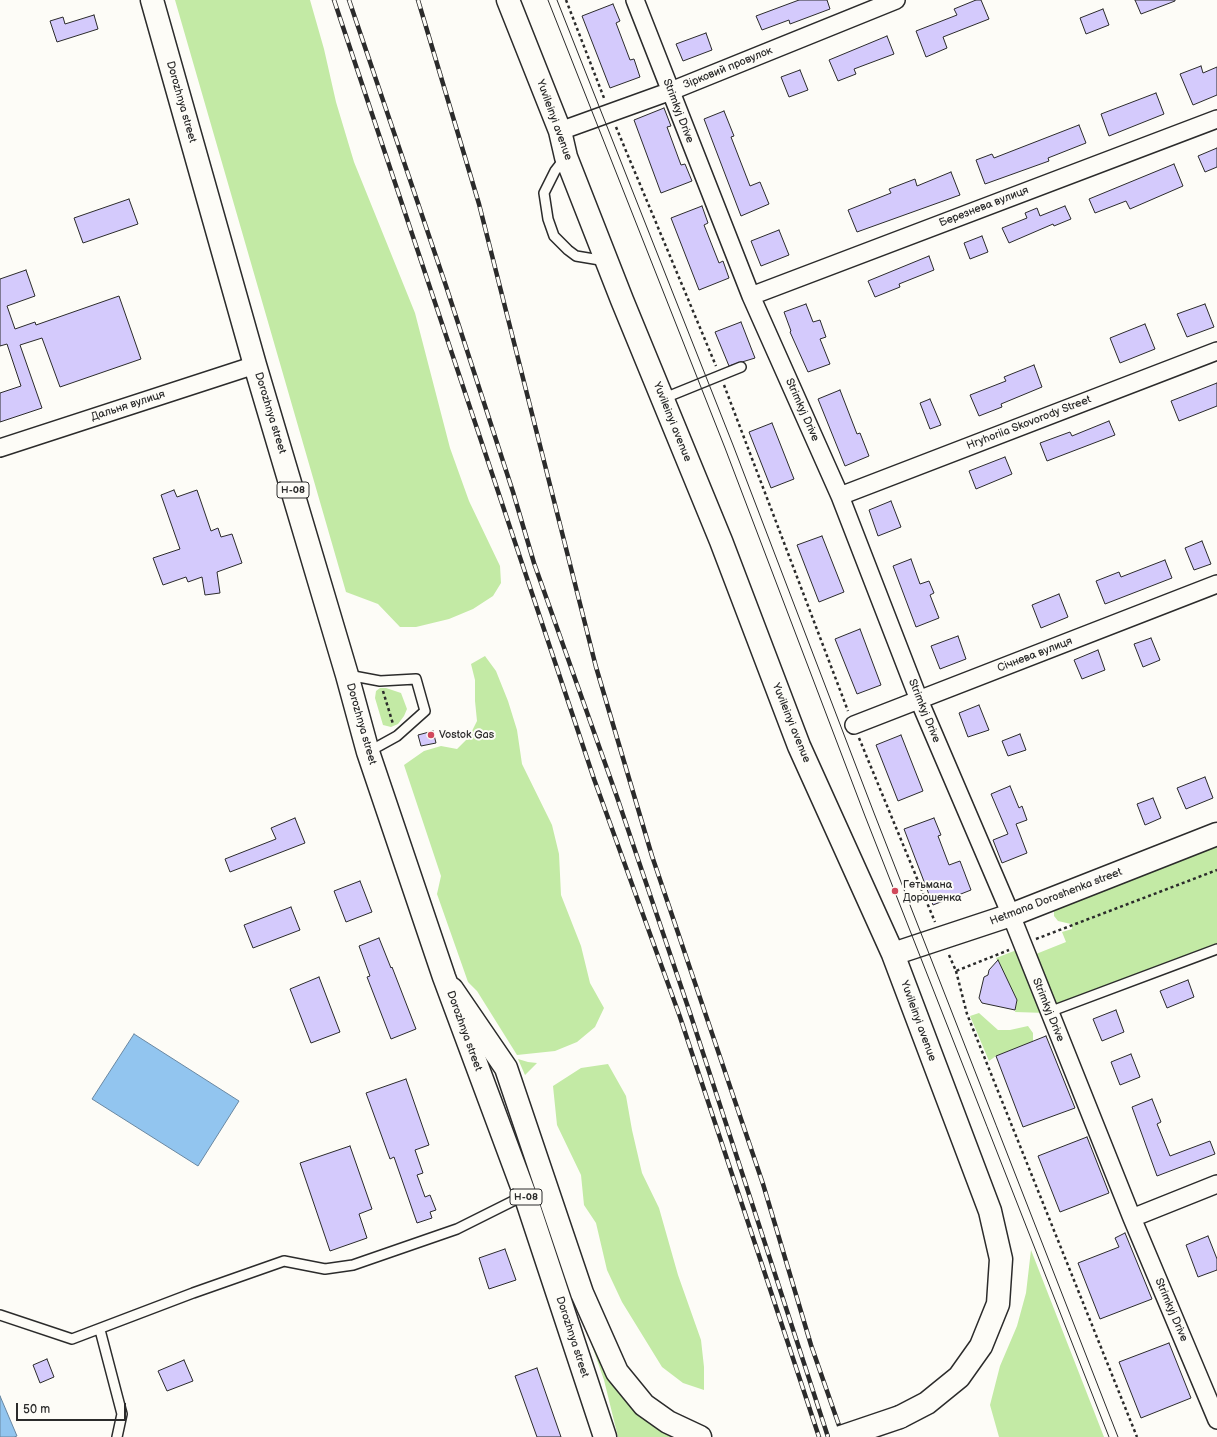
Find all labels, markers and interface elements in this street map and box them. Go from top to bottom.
street label: Зірковий провулок [682,44,774,92]
street label: Dorozhnya street [163,60,199,144]
street label: Strimkyj Drive [660,77,696,145]
street label: Yuvileinyi avenue [533,78,575,162]
street label: Березнева вулиця [937,184,1031,230]
street label: Dorozhnya street [251,371,289,455]
street label: Strimkyj Drive [782,376,822,444]
street label: Yuvileinyi avenue [650,380,694,464]
street label: Дальня вулиця [89,388,167,424]
street label: Hryhoriia Skovorody Street [965,393,1093,453]
road number: Н-08 [277,482,309,498]
street label: Січнева вулиця [996,635,1074,675]
street label: Strimkyj Drive [905,677,943,745]
street label: Yuvileinyi avenue [769,681,813,765]
street label: Dorozhnya street [343,682,379,766]
place label: Vostok Gas [439,728,494,742]
marker: Vostok Gas [426,730,436,740]
street label: Hetmana Doroshenka street [988,866,1124,928]
place label: Гетьмана Дорошенка [903,878,961,904]
marker: Гетьмана Дорошенка [890,886,900,896]
street label: Strimkyj Drive [1029,976,1067,1044]
street label: Yuvileinyi avenue [897,979,939,1063]
street label: Dorozhnya street [443,989,485,1073]
road number: Н-08 [510,1189,542,1205]
street label: Strimkyj Drive [1152,1276,1190,1344]
street label: Dorozhnya street [553,1295,591,1379]
scale bar [18,1395,128,1421]
text: 50 m [23,1402,50,1417]

